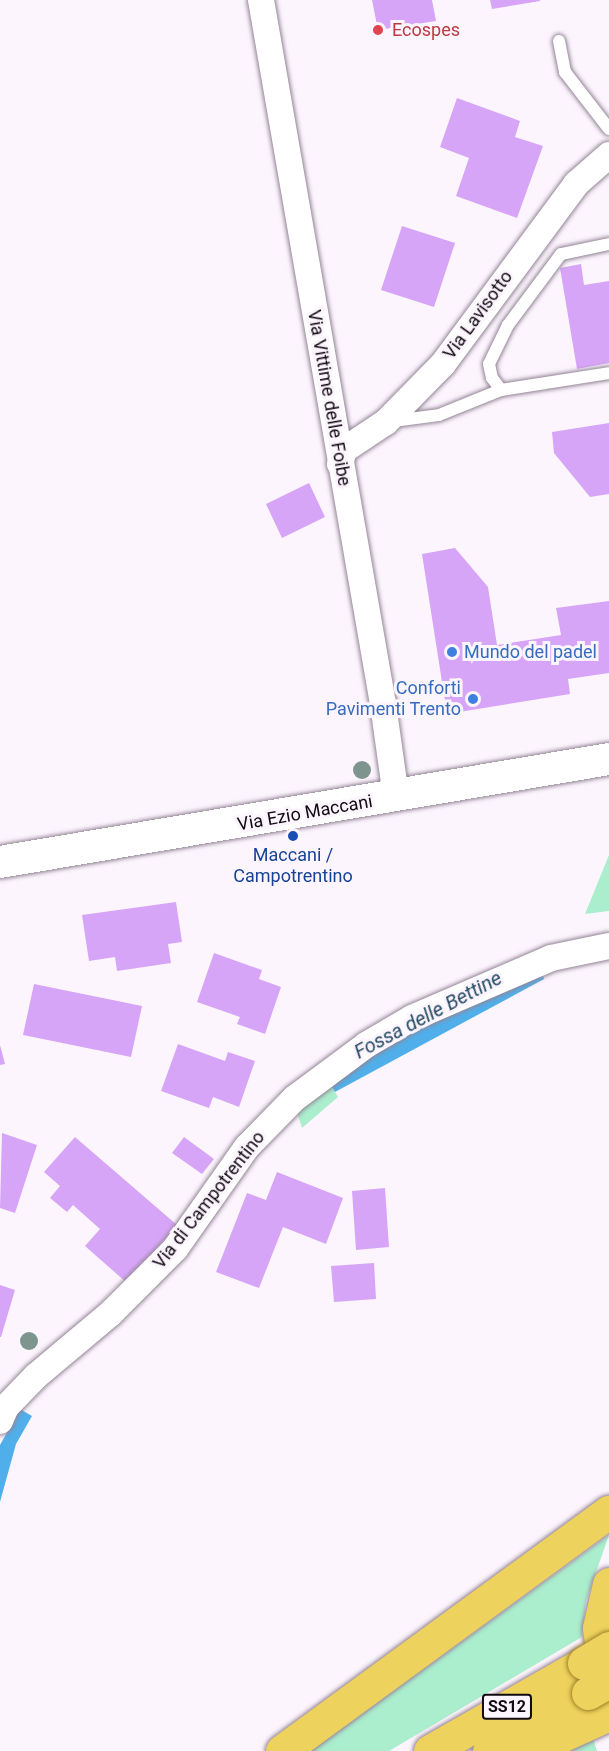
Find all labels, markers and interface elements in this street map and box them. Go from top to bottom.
place label: Ecospes [392,19,460,41]
marker: Ecospes [369,21,387,39]
street label: Via Lavisotto [439,267,517,363]
street label: Via Vittime delle Foibe [303,308,355,488]
place label: Mundo del padel [464,641,597,663]
marker: Mundo del padel [445,645,459,659]
place label: Conforti Pavimenti Trento [326,678,461,720]
marker: Conforti Pavimenti Trento [466,692,480,706]
street label: Via Ezio Maccani [236,790,374,836]
marker: Maccani / Campotrentino [286,829,300,843]
place label: Maccani / Campotrentino [233,845,353,888]
water label: Fossa delle Bettine [350,966,506,1064]
street label: Via di Campotrentino [149,1127,269,1273]
road number: SS12 [482,1694,532,1720]

